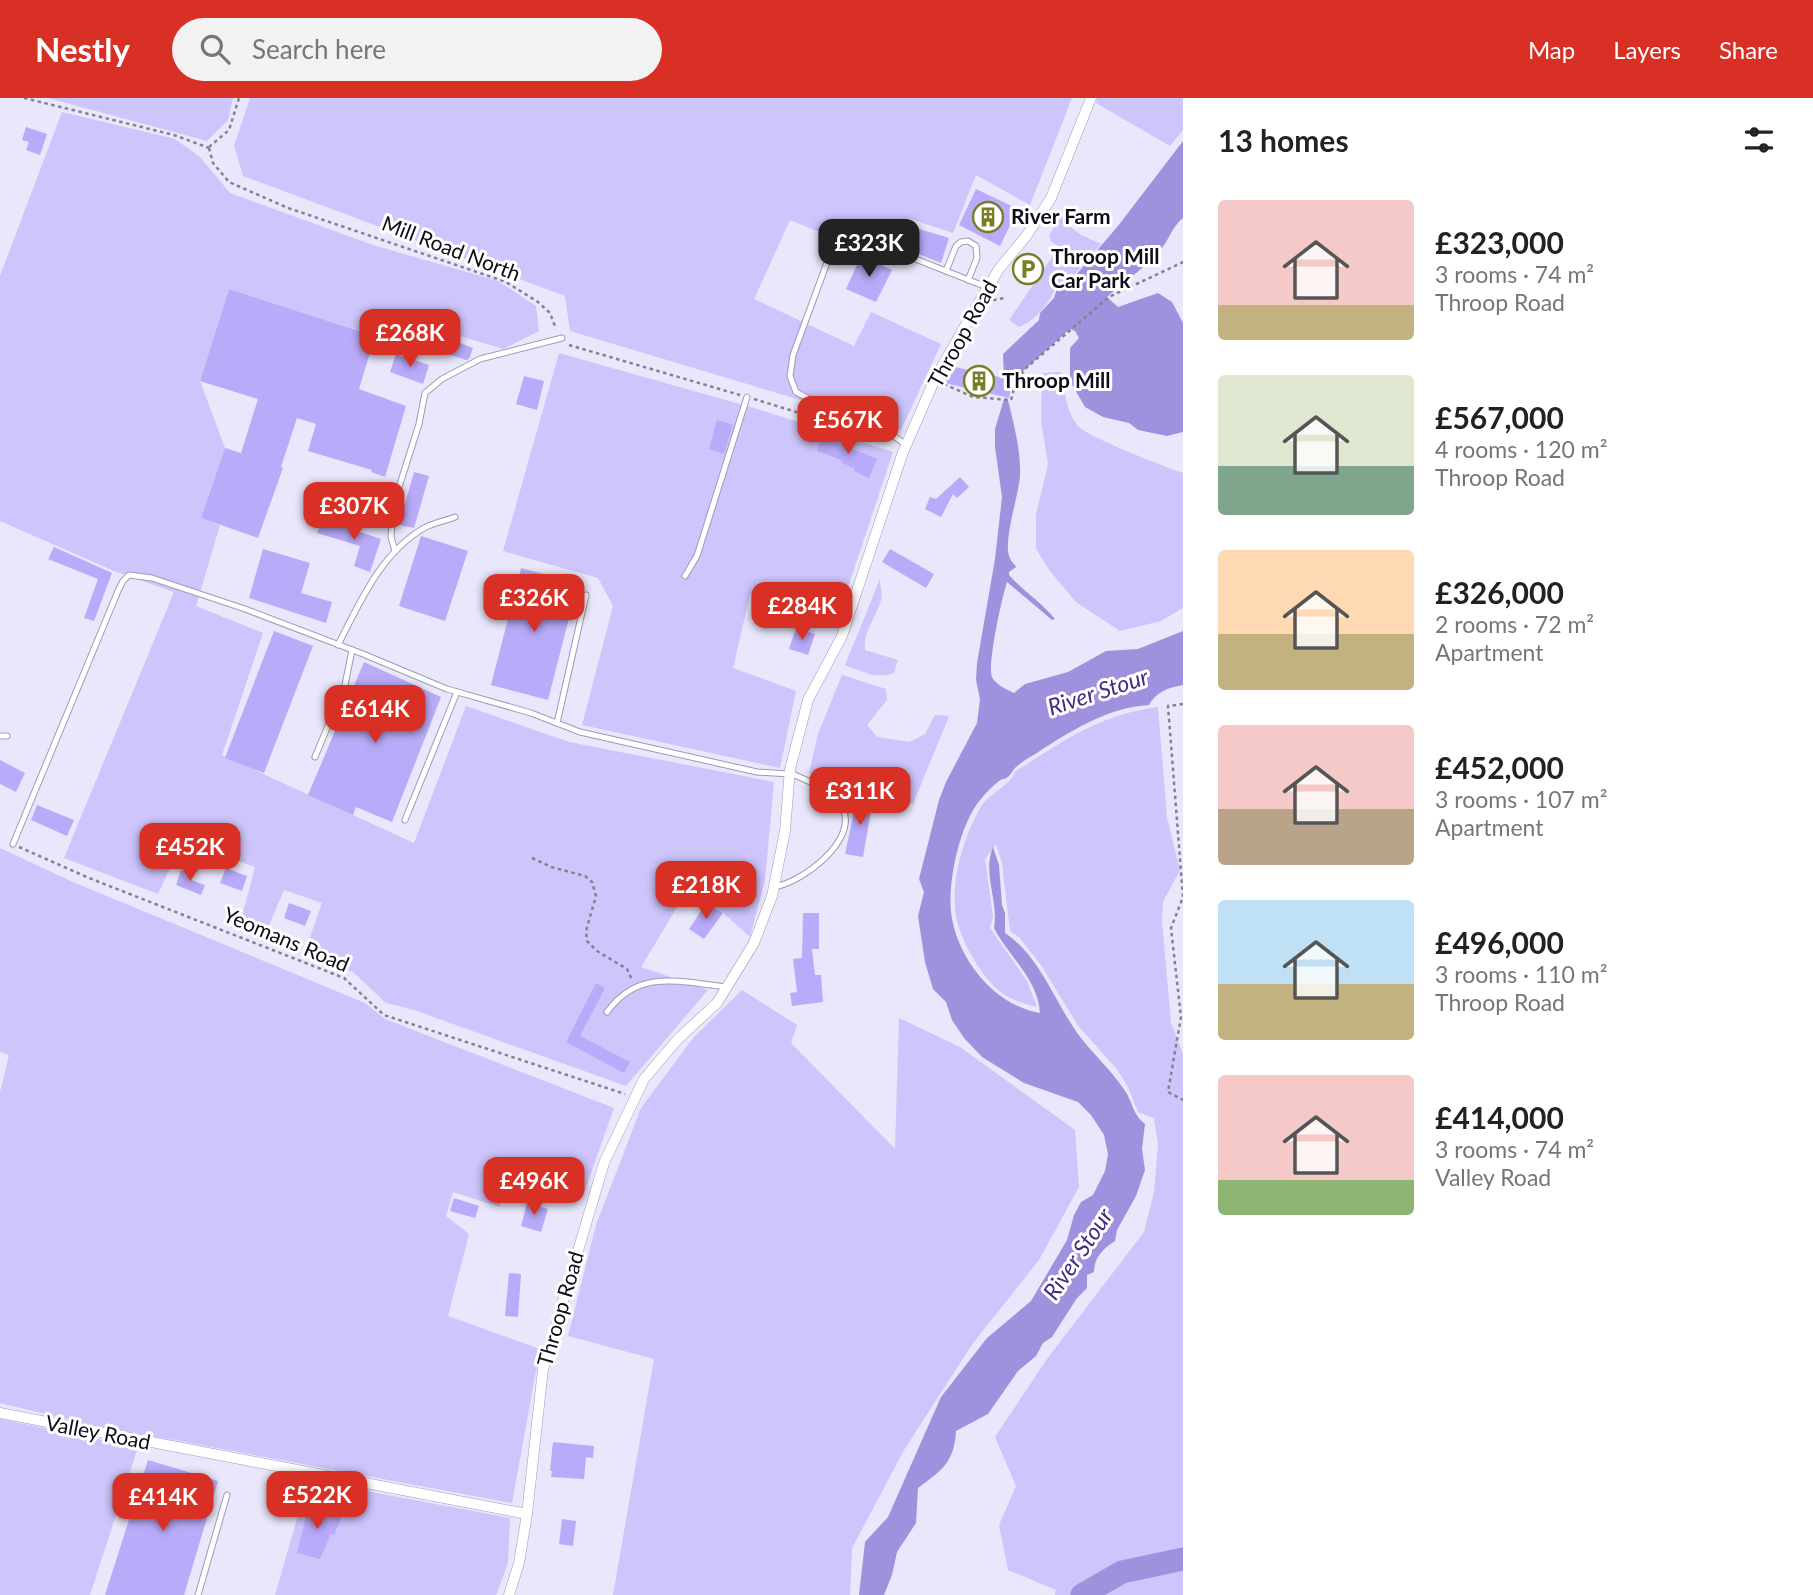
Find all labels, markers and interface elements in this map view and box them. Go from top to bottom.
search box [172,18,662,81]
text: Nestly [35,29,130,69]
icon: search [196,30,234,68]
text: Search here [252,33,386,65]
text: Map [1528,35,1575,64]
text: Layers [1613,35,1681,64]
text: Share [1719,35,1778,64]
icon: filters [1740,121,1778,159]
text: 13 homes [1218,122,1349,158]
building icon: River Farm [971,200,1005,234]
place label: River Farm [1011,203,1111,228]
street label: Mill Road North [379,210,524,285]
pin: £323K [820,220,918,279]
text: £323,000 [1435,224,1564,260]
text: £323K [834,228,904,256]
icon: home [1274,228,1358,312]
place label: Throop Mill Car Park [1051,243,1159,292]
parking icon: Throop Mill Car Park [1011,252,1045,286]
text: 3 rooms · 74 m² [1435,260,1594,288]
street label: Throop Road [922,275,1001,391]
text: Throop Road [1435,288,1565,316]
pin: £268K [361,310,459,369]
text: £268K [375,318,445,346]
building icon: Throop Mill [962,364,996,398]
place label: Throop Mill [1002,367,1110,392]
pin: £567K [799,396,897,456]
text: £567,000 [1435,399,1564,435]
icon: home [1274,403,1358,487]
text: £567K [813,405,883,433]
text: 4 rooms · 120 m² [1435,435,1607,463]
text: Throop Road [1435,463,1565,491]
pin: £307K [305,482,403,542]
text: £307K [319,491,389,519]
pin: £326K [485,574,583,634]
text: £326,000 [1435,574,1564,610]
icon: home [1274,578,1358,662]
pin: £284K [753,582,851,642]
text: £326K [499,583,569,611]
text: £284K [767,591,837,619]
text: 2 rooms · 72 m² [1435,610,1594,638]
text: Apartment [1435,638,1543,666]
water label: River Stour [1044,661,1153,720]
pin: £614K [326,686,424,745]
text: £614K [340,694,410,722]
text: £452,000 [1435,749,1564,785]
icon: home [1274,753,1358,837]
pin: £311K [811,768,909,827]
text: £311K [825,776,895,804]
text: 3 rooms · 107 m² [1435,785,1607,813]
text: Apartment [1435,813,1543,841]
pin: £452K [141,824,239,883]
text: £452K [155,832,225,860]
pin: £218K [657,862,755,921]
text: £218K [671,870,741,898]
street label: Yeomans Road [220,901,353,976]
text: £496,000 [1435,924,1564,960]
icon: home [1274,928,1358,1012]
text: 3 rooms · 110 m² [1435,960,1607,988]
text: Throop Road [1435,988,1565,1016]
text: £414,000 [1435,1099,1564,1135]
icon: home [1274,1103,1358,1187]
text: 3 rooms · 74 m² [1435,1135,1594,1163]
pin: £496K [485,1158,583,1217]
text: Valley Road [1435,1163,1551,1191]
text: £496K [499,1166,569,1194]
water label: River Stour [1036,1201,1119,1304]
street label: Throop Road [531,1248,588,1369]
street label: Valley Road [44,1409,153,1454]
pin: £522K [268,1472,366,1531]
pin: £414K [114,1474,212,1533]
text: £522K [282,1480,352,1508]
text: £414K [128,1482,198,1510]

